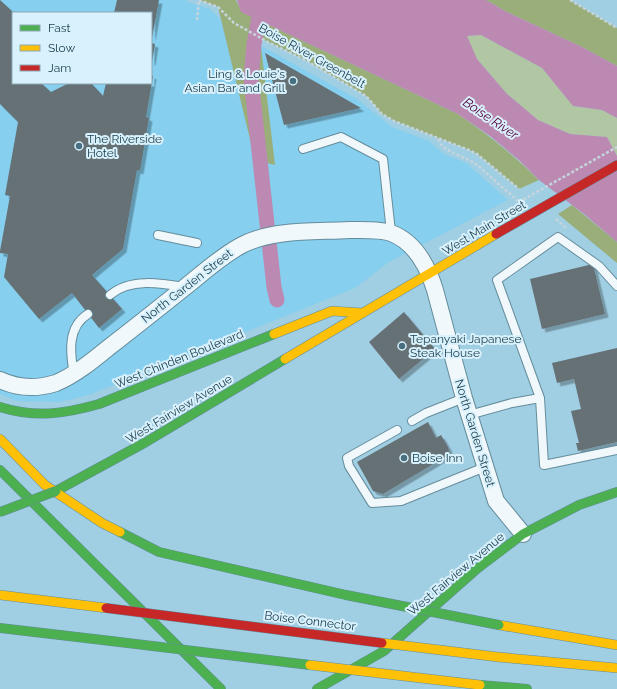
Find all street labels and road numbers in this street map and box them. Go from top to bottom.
street label: Boise River Greenbelt [256,21,368,91]
street label: West Main Street [440,198,528,258]
street label: North Garden Street [139,246,235,326]
street label: West Chinden Boulevard [113,327,245,391]
street label: West Fairview Avenue [123,372,235,446]
street label: North Garden Street [452,378,498,488]
street label: West Fairview Avenue [405,530,507,618]
street label: Boise Connector [264,608,357,634]

